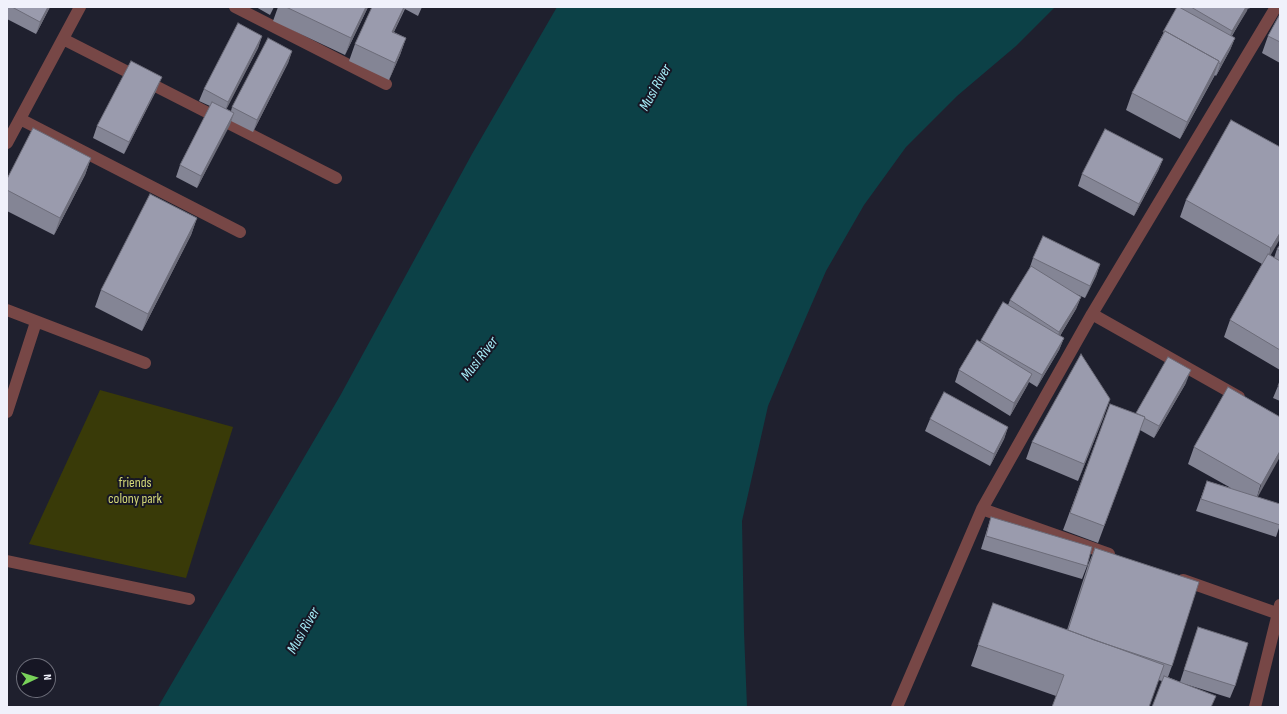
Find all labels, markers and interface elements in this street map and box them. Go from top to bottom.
water label: Musi River [636,62,676,114]
water label: Musi River [457,334,503,384]
park label: friends colony park [108,475,162,508]
water label: Musi River [284,605,324,657]
north arrow [16,658,56,698]
text: N [41,674,54,681]

